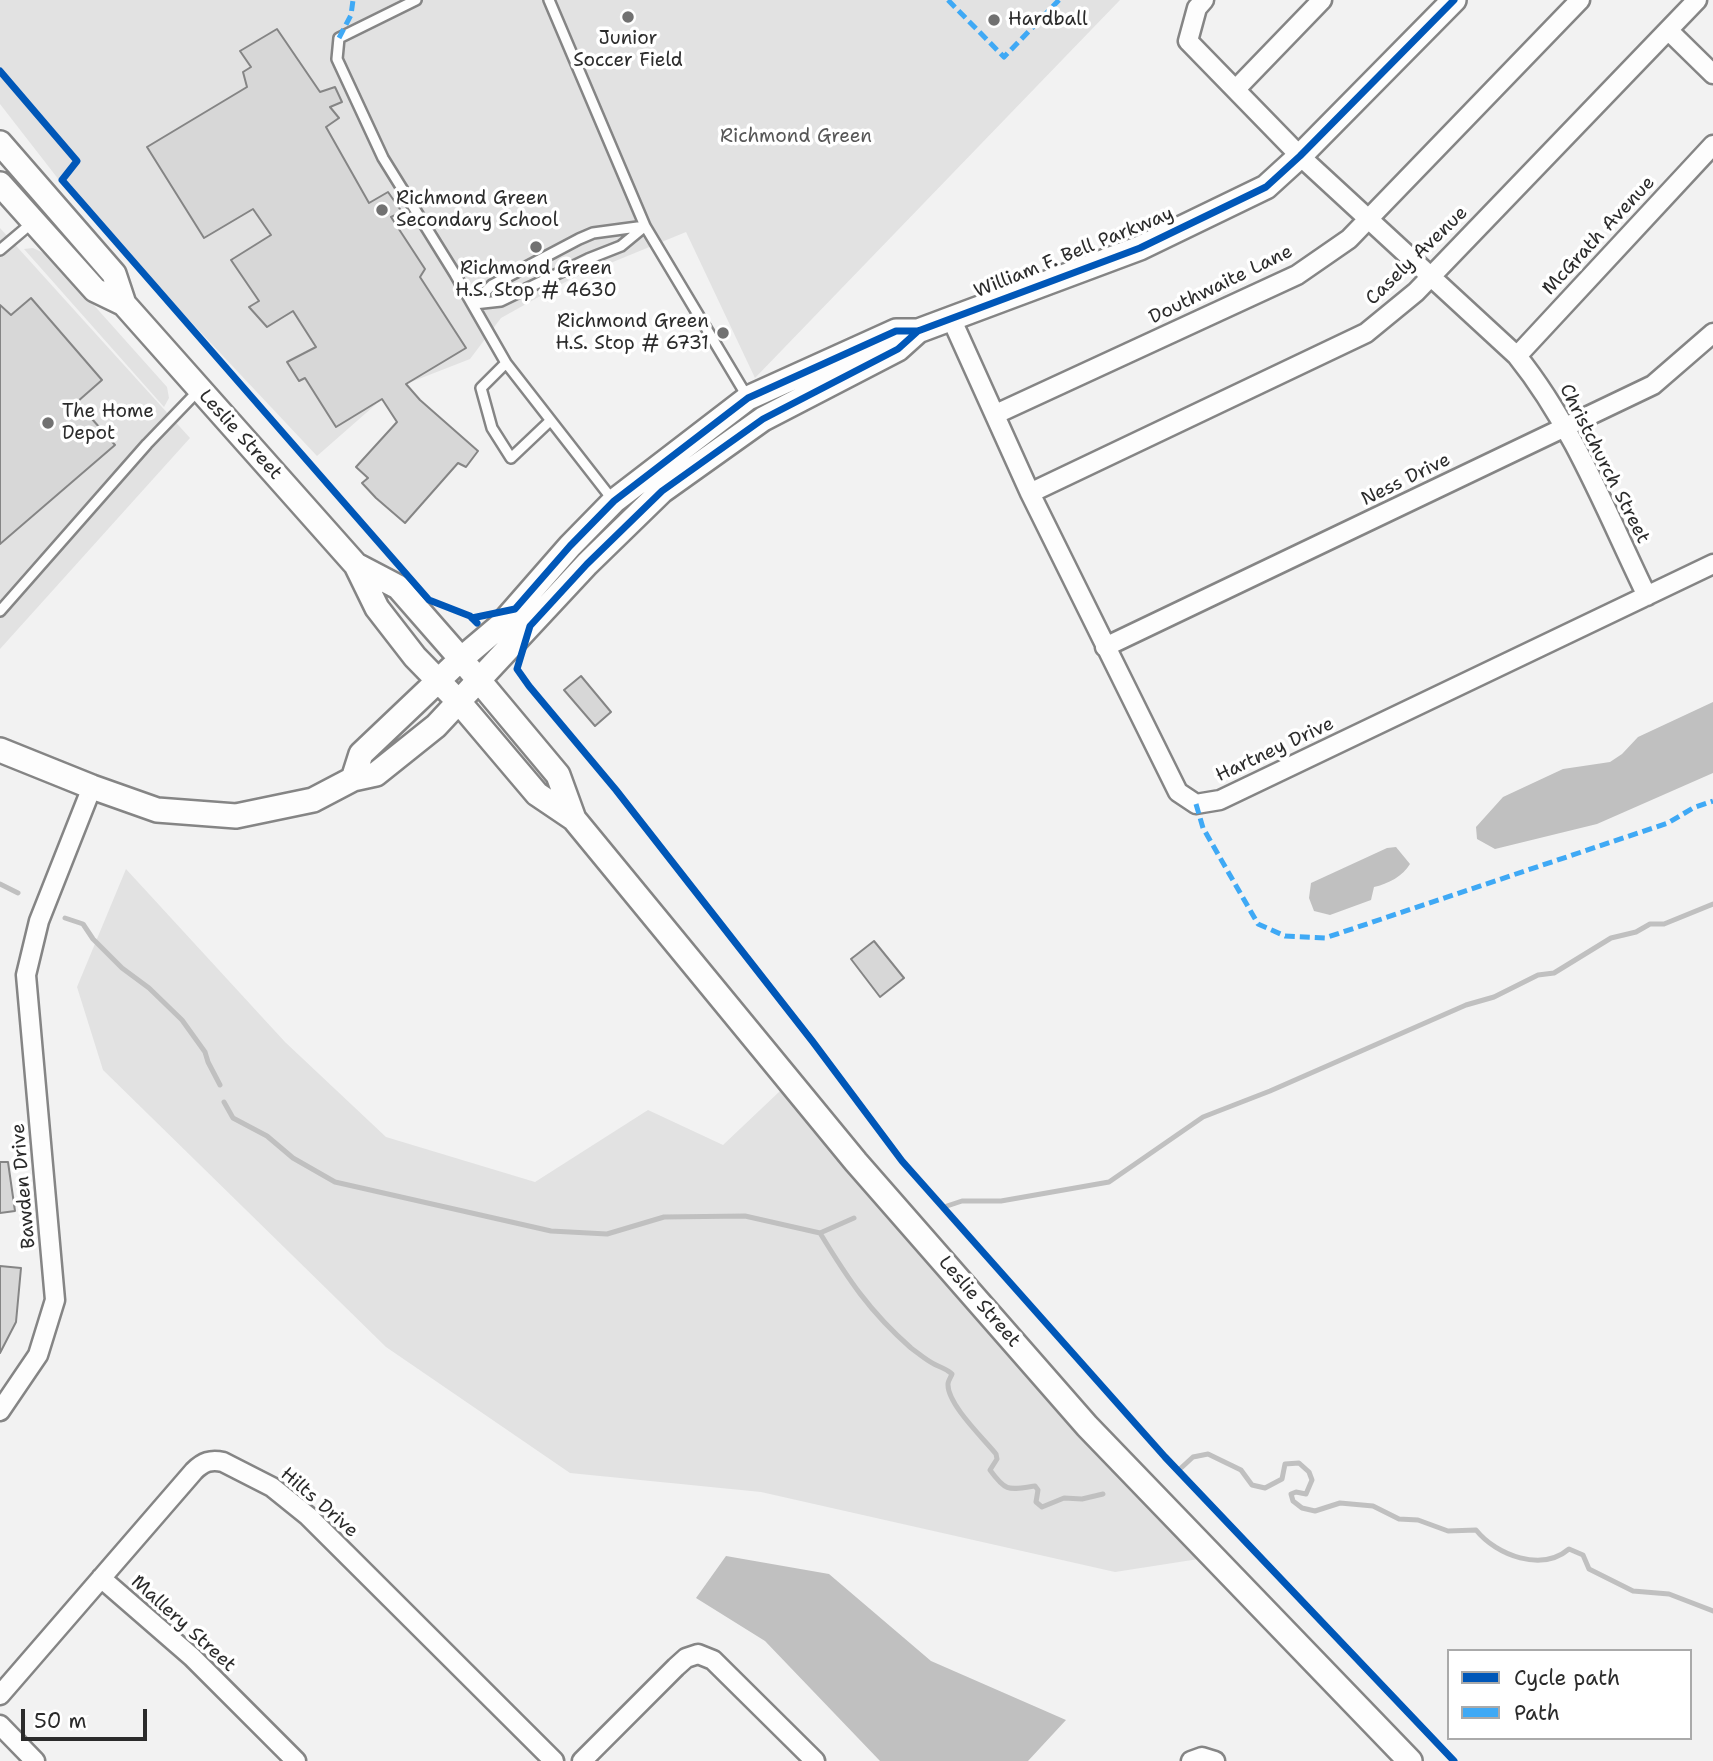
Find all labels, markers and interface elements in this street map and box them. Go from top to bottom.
marker: Junior Soccer Field [620,9,636,25]
place label: Hardball [1008,9,1088,31]
marker: Hardball [986,12,1002,28]
place label: Junior Soccer Field [573,28,683,72]
park label: Richmond Green [720,126,872,148]
street label: McGrath Avenue [1538,172,1660,300]
place label: Richmond Green Secondary School [396,188,558,232]
marker: Richmond Green Secondary School [374,202,390,218]
street label: Casely Avenue [1361,202,1473,310]
street label: William F. Bell Parkway [971,203,1177,303]
marker: Richmond Green H.S. Stop # 4630 [528,239,544,255]
street label: Douthwaite Lane [1146,240,1296,330]
place label: Richmond Green H.S. Stop # 4630 [455,258,617,302]
place label: Richmond Green H.S. Stop # 6731 [556,311,709,355]
marker: Richmond Green H.S. Stop # 6731 [715,325,731,341]
street label: Christchurch Street [1554,380,1654,548]
street label: Leslie Street [194,385,286,485]
place label: The Home Depot [62,401,154,445]
marker: The Home Depot [40,415,56,431]
street label: Ness Drive [1358,449,1454,511]
street label: Hartney Drive [1212,713,1338,787]
street label: Bawden Drive [7,1122,41,1250]
street label: Leslie Street [933,1252,1025,1352]
street label: Hilts Drive [276,1463,362,1543]
street label: Mallery Street [126,1571,240,1677]
legend [1447,1649,1692,1740]
text: Cycle path [1514,1664,1620,1692]
scale bar [24,1694,150,1738]
text: Path [1514,1699,1560,1727]
text: 50 m [34,1707,87,1735]

